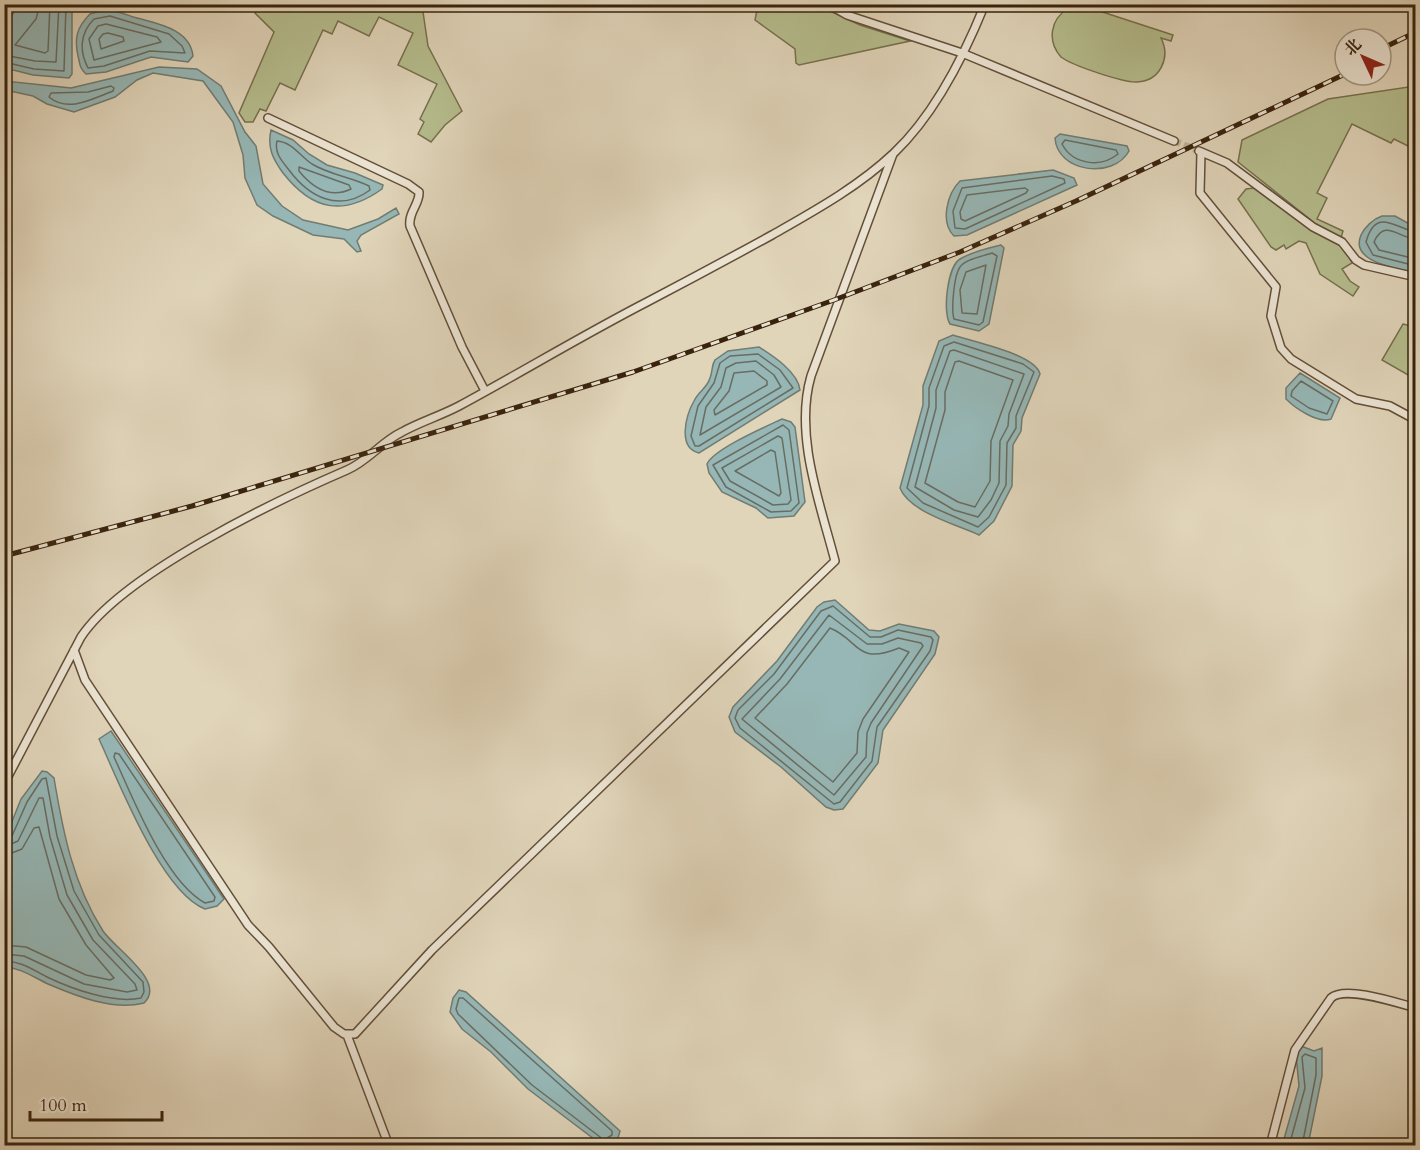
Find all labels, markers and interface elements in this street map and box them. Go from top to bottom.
north arrow [1333,27,1393,87]
text: 北 [1339,34,1366,61]
scale bar [30,1084,162,1122]
text: 100 m [39,1093,87,1118]

